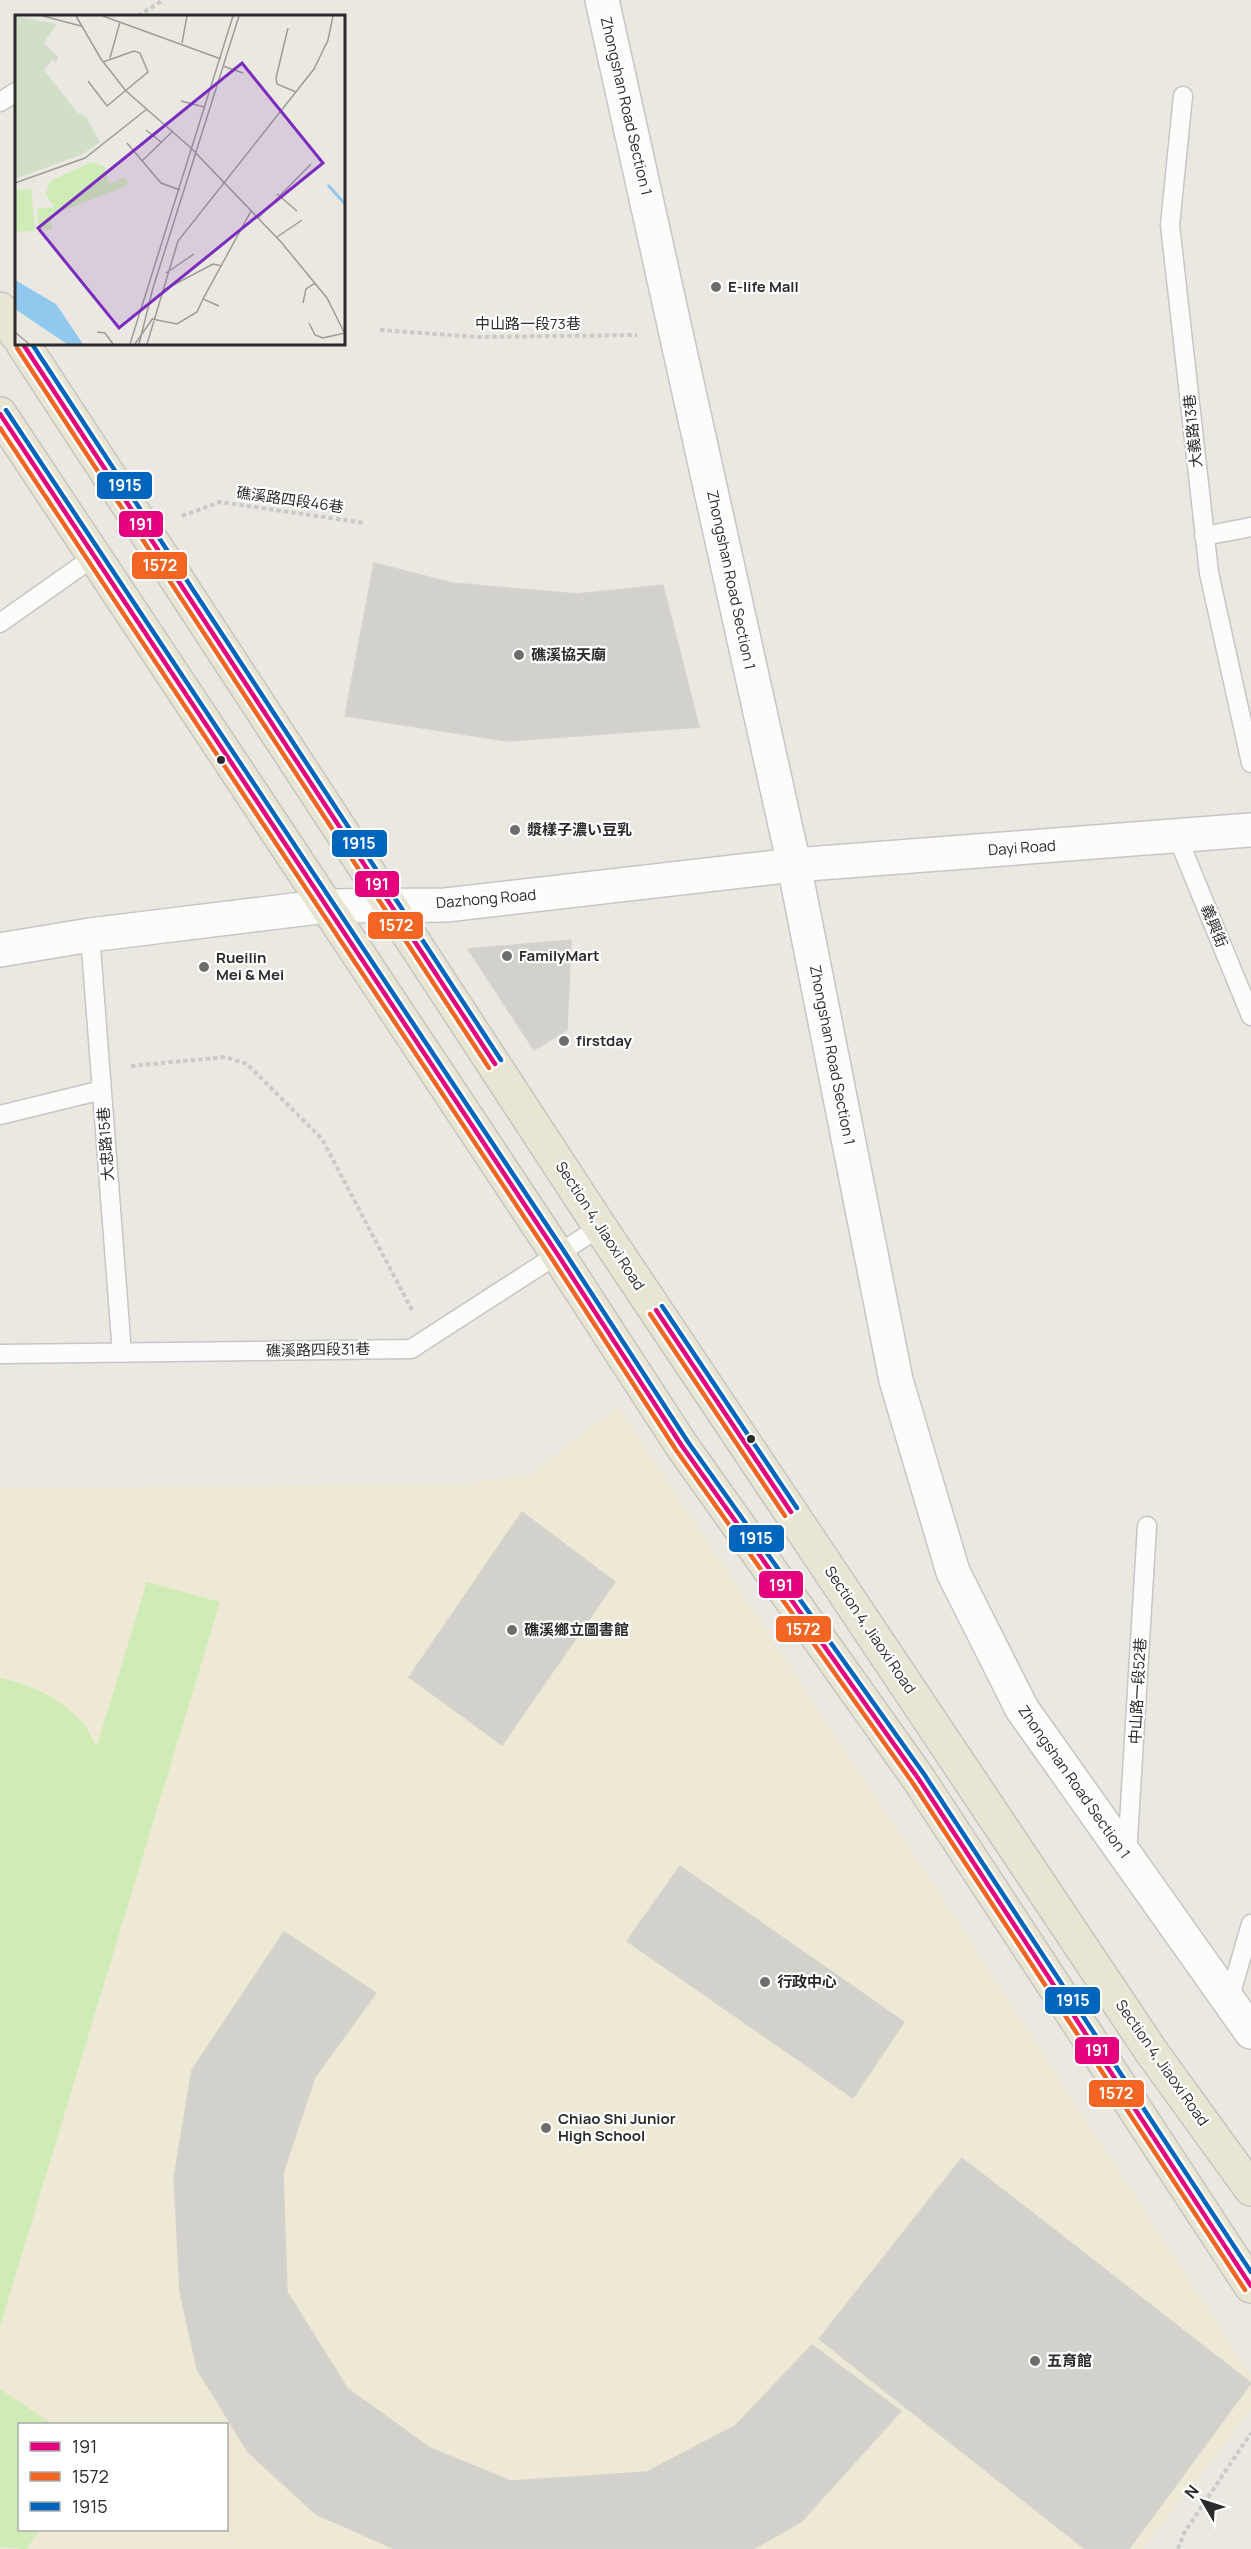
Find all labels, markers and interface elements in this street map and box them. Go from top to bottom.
street label: Zhongshan Road Section 1 [596,14,657,197]
inset map [15,15,345,345]
place label: E-life Mall [728,276,799,297]
marker: E-life Mall [709,280,723,294]
street label: 中山路一段73巷 [475,313,581,334]
street label: 大義路13巷 [1178,393,1207,469]
line badge: 1915 [96,471,153,500]
text: 1915 [108,474,142,496]
street label: 礁溪路四段46巷 [235,482,345,517]
street label: Zhongshan Road Section 1 [702,488,761,671]
line badge: 191 [118,510,164,538]
text: 191 [129,513,153,535]
line badge: 1572 [131,551,188,580]
text: 1572 [143,554,177,576]
place label: 礁溪協天廟 [531,644,606,665]
marker: 礁溪協天廟 [512,648,526,662]
unlabelled marker [215,754,227,766]
place label: 漿樣子濃い豆乳 [527,819,632,840]
marker: 漿樣子濃い豆乳 [508,823,522,837]
line badge: 1915 [331,829,388,858]
text: 1915 [342,832,376,854]
street label: Dayi Road [987,835,1057,860]
line badge: 191 [354,870,400,898]
text: 191 [365,873,389,895]
street label: Dazhong Road [435,884,537,913]
street label: 義興街 [1196,901,1233,951]
line badge: 1572 [367,911,424,940]
text: 1572 [379,914,413,936]
place label: FamilyMart [519,945,599,966]
place label: Rueilin Mei & Mei [216,947,284,985]
marker: FamilyMart [500,949,514,963]
marker: Rueilin Mei & Mei [197,960,211,974]
street label: Zhongshan Road Section 1 [805,963,860,1147]
place label: firstday [576,1030,632,1051]
marker: firstday [557,1034,571,1048]
street label: 大忠路15巷 [92,1106,119,1182]
street label: Section 4, Jiaoxi Road [551,1157,650,1294]
street label: 礁溪路四段31巷 [266,1338,370,1361]
unlabelled marker [745,1433,757,1445]
line badge: 1915 [728,1524,785,1553]
text: 1915 [739,1527,773,1549]
street label: Section 4, Jiaoxi Road [820,1562,921,1698]
line badge: 191 [758,1570,804,1599]
text: 191 [769,1574,793,1596]
line badge: 1572 [775,1615,832,1643]
text: 1572 [786,1618,820,1640]
place label: 礁溪鄉立圖書館 [524,1619,629,1640]
marker: 礁溪鄉立圖書館 [505,1623,519,1637]
street label: 中山路一段52巷 [1124,1637,1151,1745]
street label: Zhongshan Road Section 1 [1013,1701,1135,1863]
place label: 行政中心 [777,1971,837,1992]
marker: 行政中心 [758,1975,772,1989]
line badge: 1915 [1044,1986,1101,2015]
text: 1915 [1056,1989,1090,2011]
street label: Section 4, Jiaoxi Road [1111,1995,1214,2130]
line badge: 191 [1074,2036,1120,2065]
text: 191 [1085,2039,1109,2061]
line badge: 1572 [1088,2079,1145,2108]
text: 1572 [1099,2082,1133,2104]
place label: Chiao Shi Junior High School [558,2108,676,2146]
marker: Chiao Shi Junior High School [539,2121,553,2135]
place label: 五育館 [1047,2350,1092,2371]
marker: 五育館 [1028,2354,1042,2368]
legend [18,2423,228,2531]
text: 191 [72,2434,97,2458]
text: 1572 [72,2464,109,2488]
north arrow [1173,2471,1233,2531]
text: N [1179,2480,1204,2503]
text: 1915 [72,2494,108,2518]

